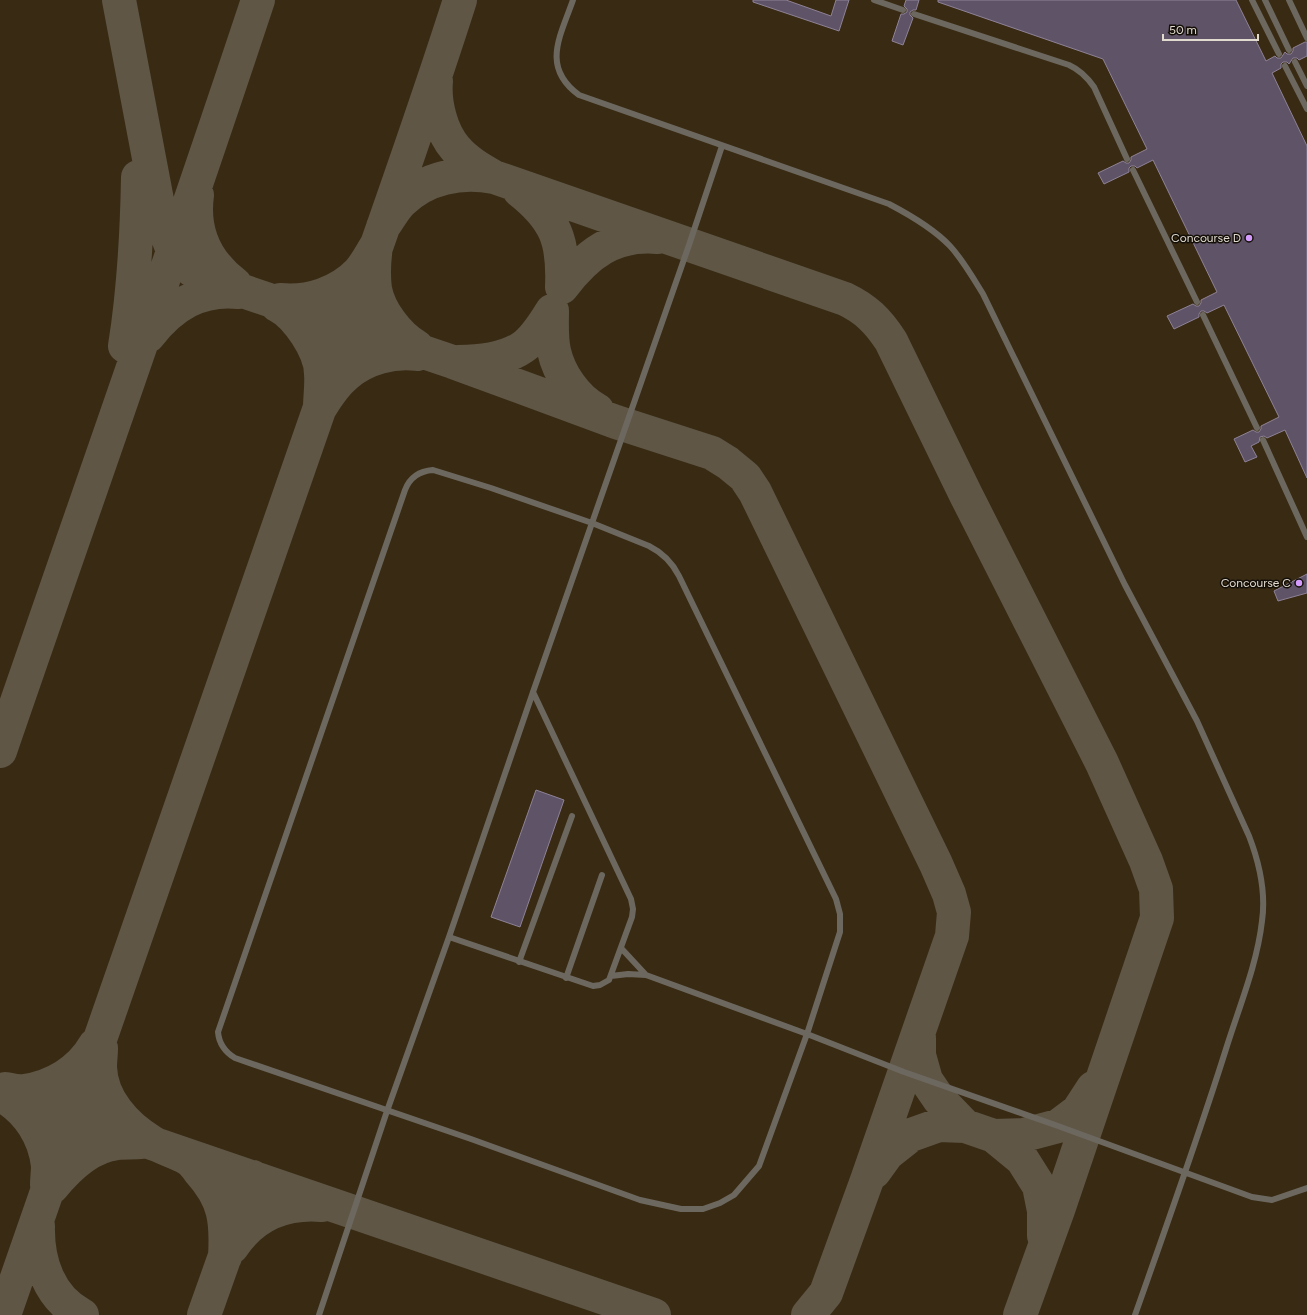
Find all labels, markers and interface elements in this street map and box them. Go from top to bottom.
scale bar [1163,16,1258,42]
text: 50 m [1169,23,1197,37]
place label: Concourse D [1171,231,1241,245]
marker: Concourse D [1244,233,1254,243]
place label: Concourse C [1221,576,1291,590]
marker: Concourse C [1294,578,1304,588]

